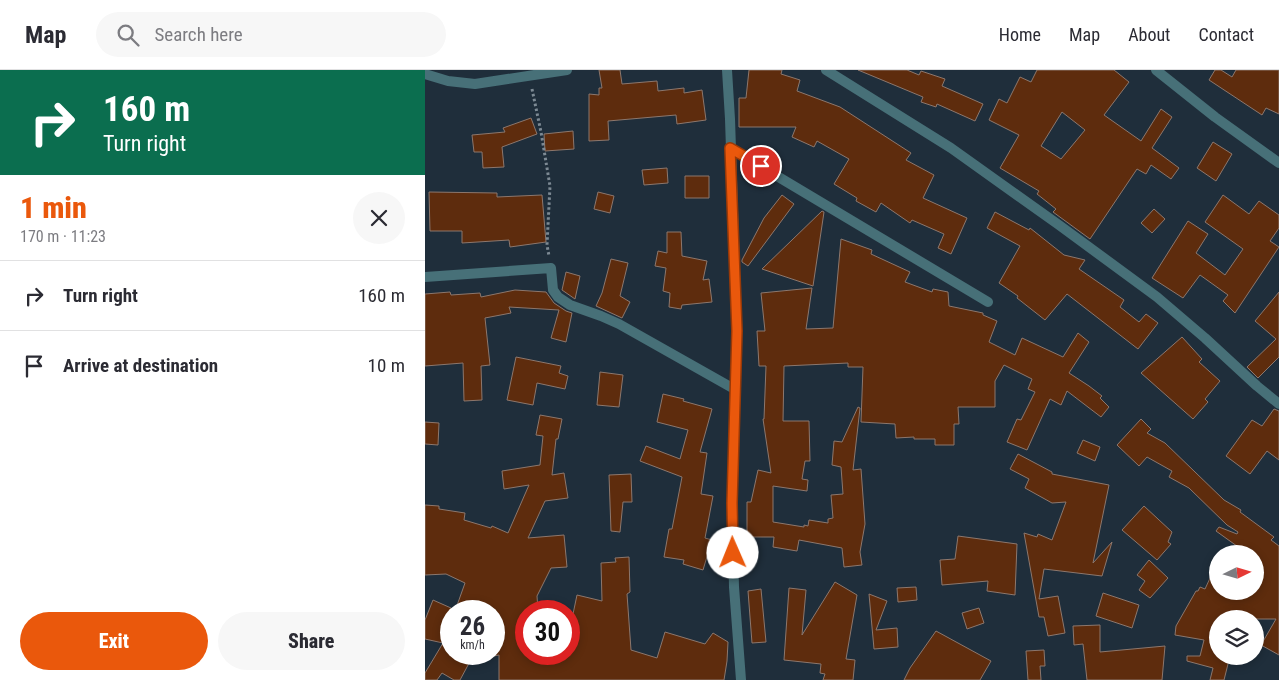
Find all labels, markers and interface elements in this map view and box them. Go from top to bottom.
search box [96,12,446,57]
text: Map [25,21,66,49]
icon: search [114,21,142,49]
text: Search here [154,23,243,46]
text: Home [999,24,1041,45]
text: Map [1069,24,1100,45]
text: About [1128,24,1170,45]
text: Contact [1198,24,1254,45]
text: 160 m [103,89,190,130]
icon: right [20,90,85,155]
text: Turn right [103,131,186,156]
pin [740,145,782,187]
icon: arrive [747,152,775,180]
text: 1 min [20,190,87,225]
button: close [353,192,405,244]
text: 170 m · 11:23 [20,227,106,246]
icon: right [20,282,48,310]
text: Turn right [63,284,138,307]
text: 160 m [358,284,405,307]
icon: arrive [20,352,48,380]
text: Arrive at destination [63,354,218,377]
text: 10 m [368,354,405,377]
position arrow [706,526,758,578]
north arrow [1209,545,1264,600]
map controls [1209,545,1264,665]
speed limit sign: 30 [515,600,580,665]
button: layers [1209,610,1264,665]
button: Exit [20,612,208,670]
button: Share [218,612,405,670]
text: 26 [460,612,485,641]
text: km/h [460,638,485,652]

